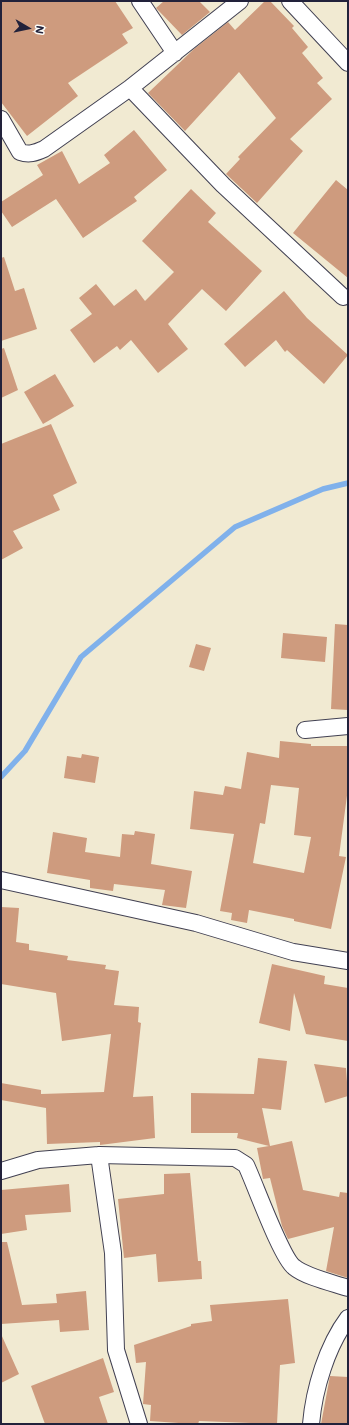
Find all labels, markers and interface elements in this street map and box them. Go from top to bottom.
north arrow [8,8,48,48]
text: N [32,25,48,35]

